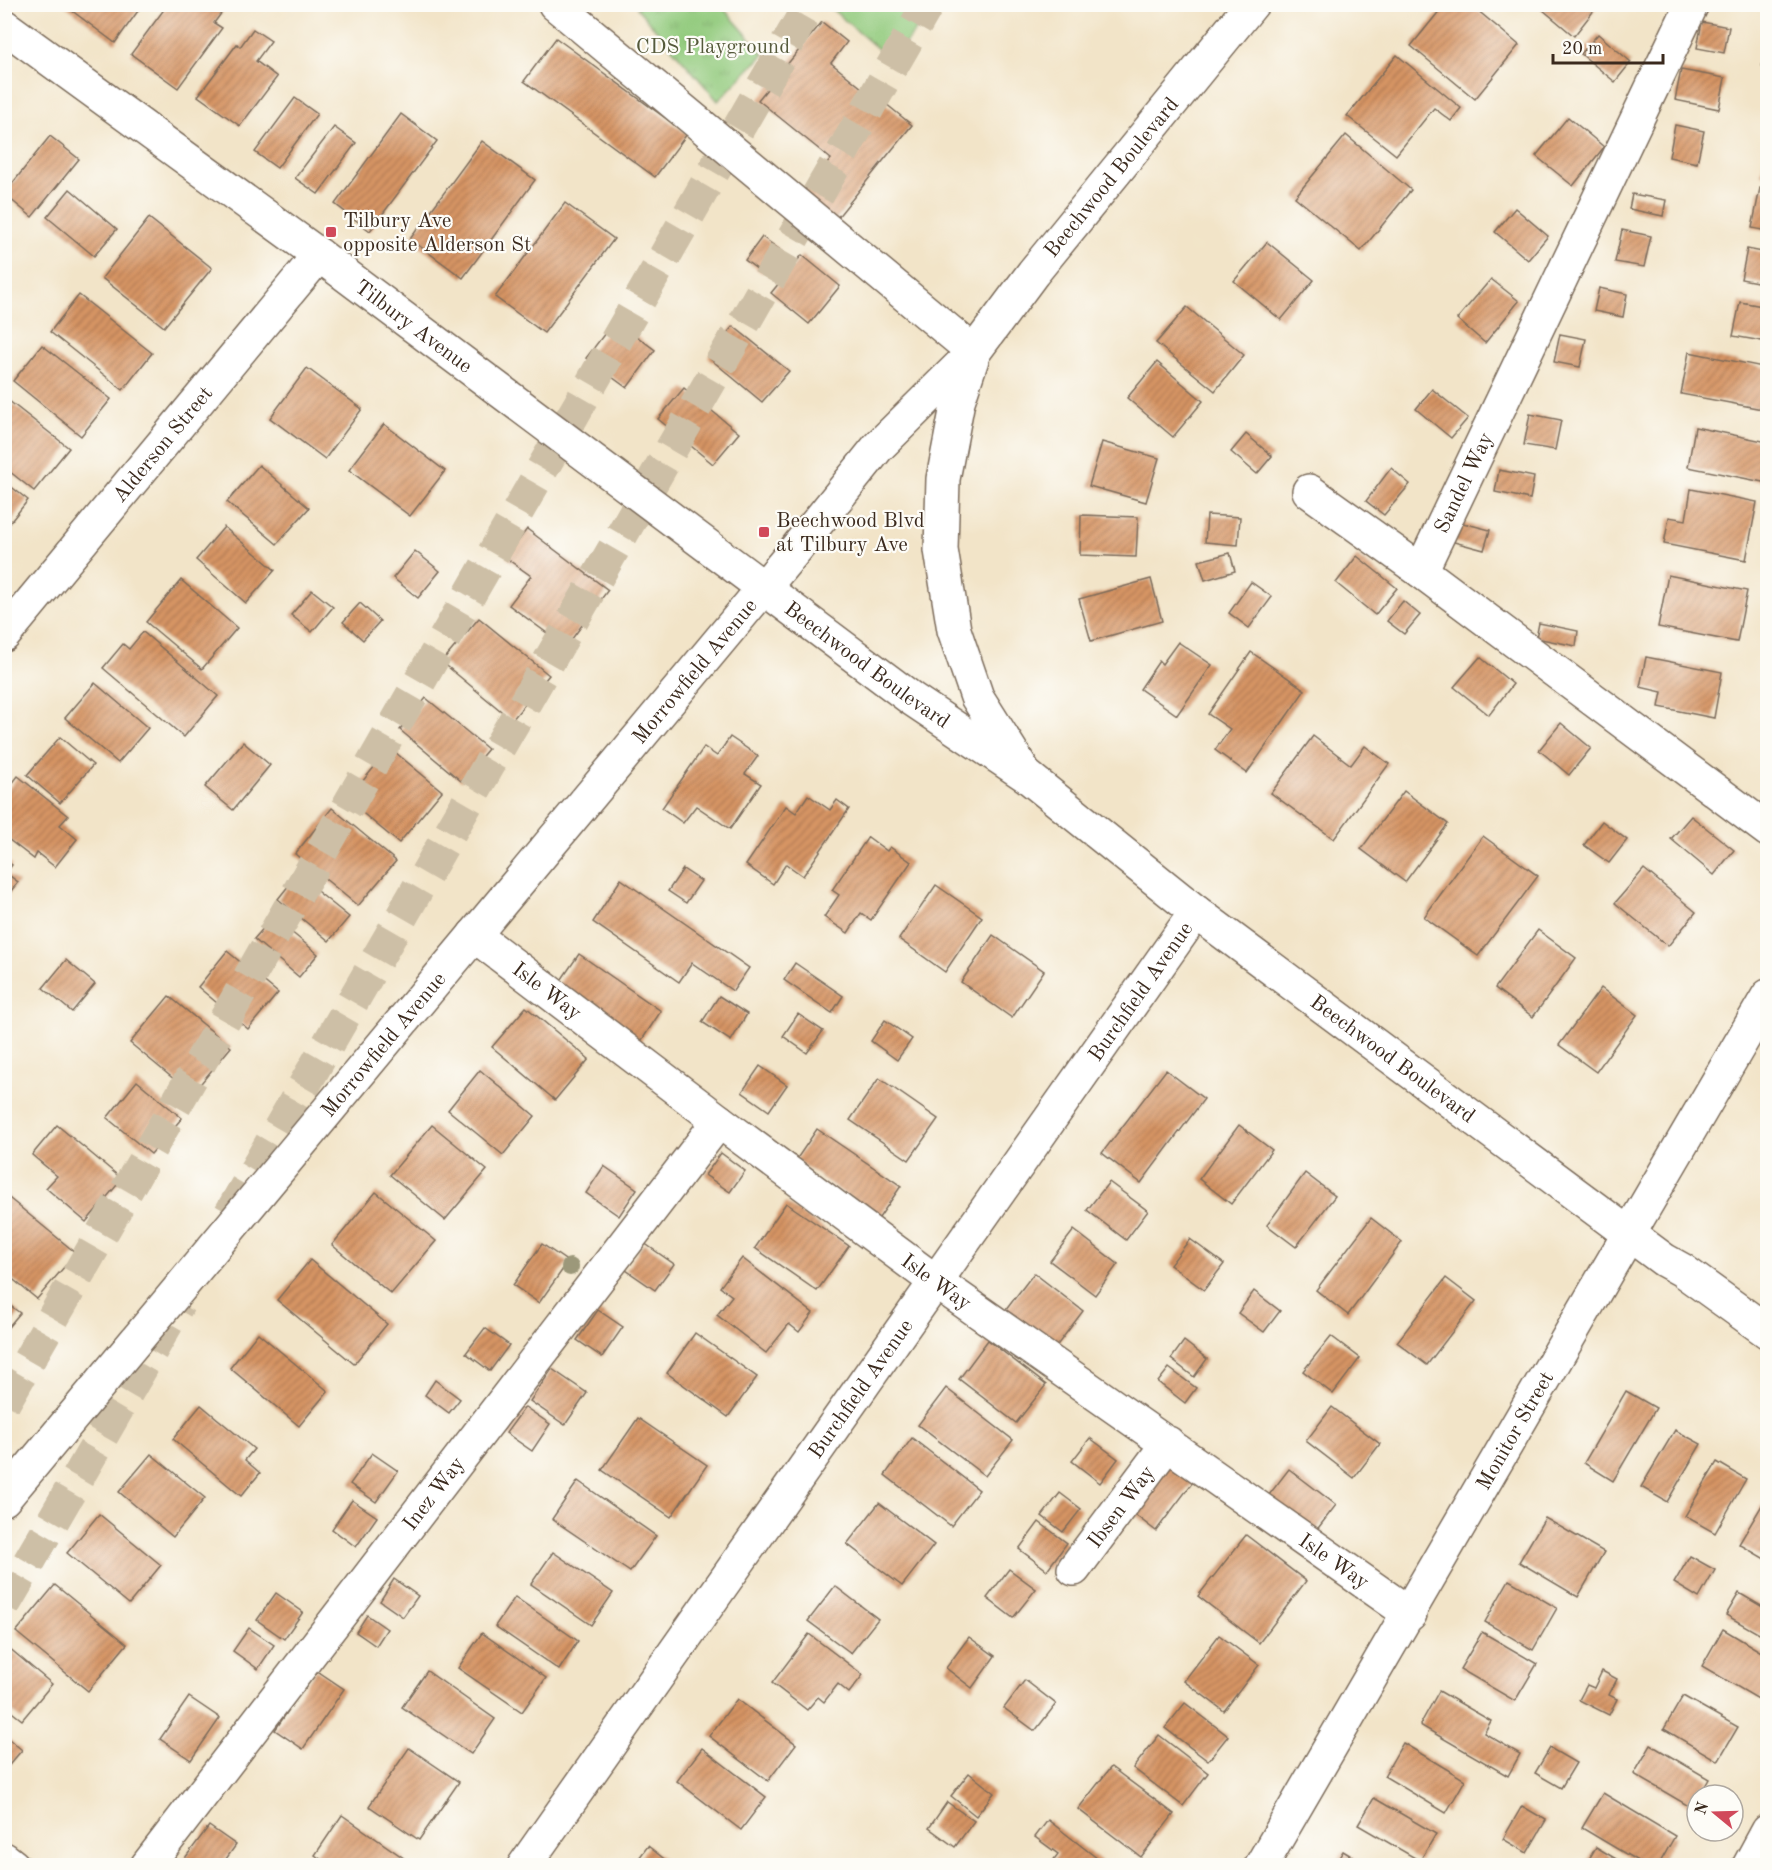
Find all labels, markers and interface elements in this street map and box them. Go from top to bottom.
scale bar [1553,27,1662,65]
park label: CDS Playground [636,37,790,58]
text: 20 m [1562,40,1602,58]
street label: Beechwood Boulevard [1041,94,1183,262]
place label: Tilbury Ave opposite Alderson St [343,211,531,256]
marker: Tilbury Ave opposite Alderson St [324,225,338,239]
street label: Tilbury Avenue [350,277,476,378]
street label: Alderson Street [110,383,217,507]
street label: Sandel Way [1432,430,1498,537]
place label: Beechwood Blvd at Tilbury Ave [776,511,925,556]
marker: Beechwood Blvd at Tilbury Ave [757,525,771,539]
street label: Morrowfield Avenue [629,595,762,748]
street label: Beechwood Boulevard [780,598,953,733]
street label: Burchfield Avenue [1085,919,1198,1066]
street label: Isle Way [508,959,585,1025]
street label: Morrowfield Avenue [318,969,450,1122]
street label: Beechwood Boulevard [1306,992,1478,1128]
street label: Isle Way [897,1251,974,1315]
street label: Burchfield Avenue [805,1316,918,1463]
street label: Monitor Street [1473,1368,1558,1494]
street label: Inez Way [400,1453,469,1535]
street label: Ibsen Way [1084,1462,1159,1553]
street label: Isle Way [1294,1530,1372,1594]
north arrow [1685,1783,1745,1843]
text: N [1693,1800,1713,1817]

